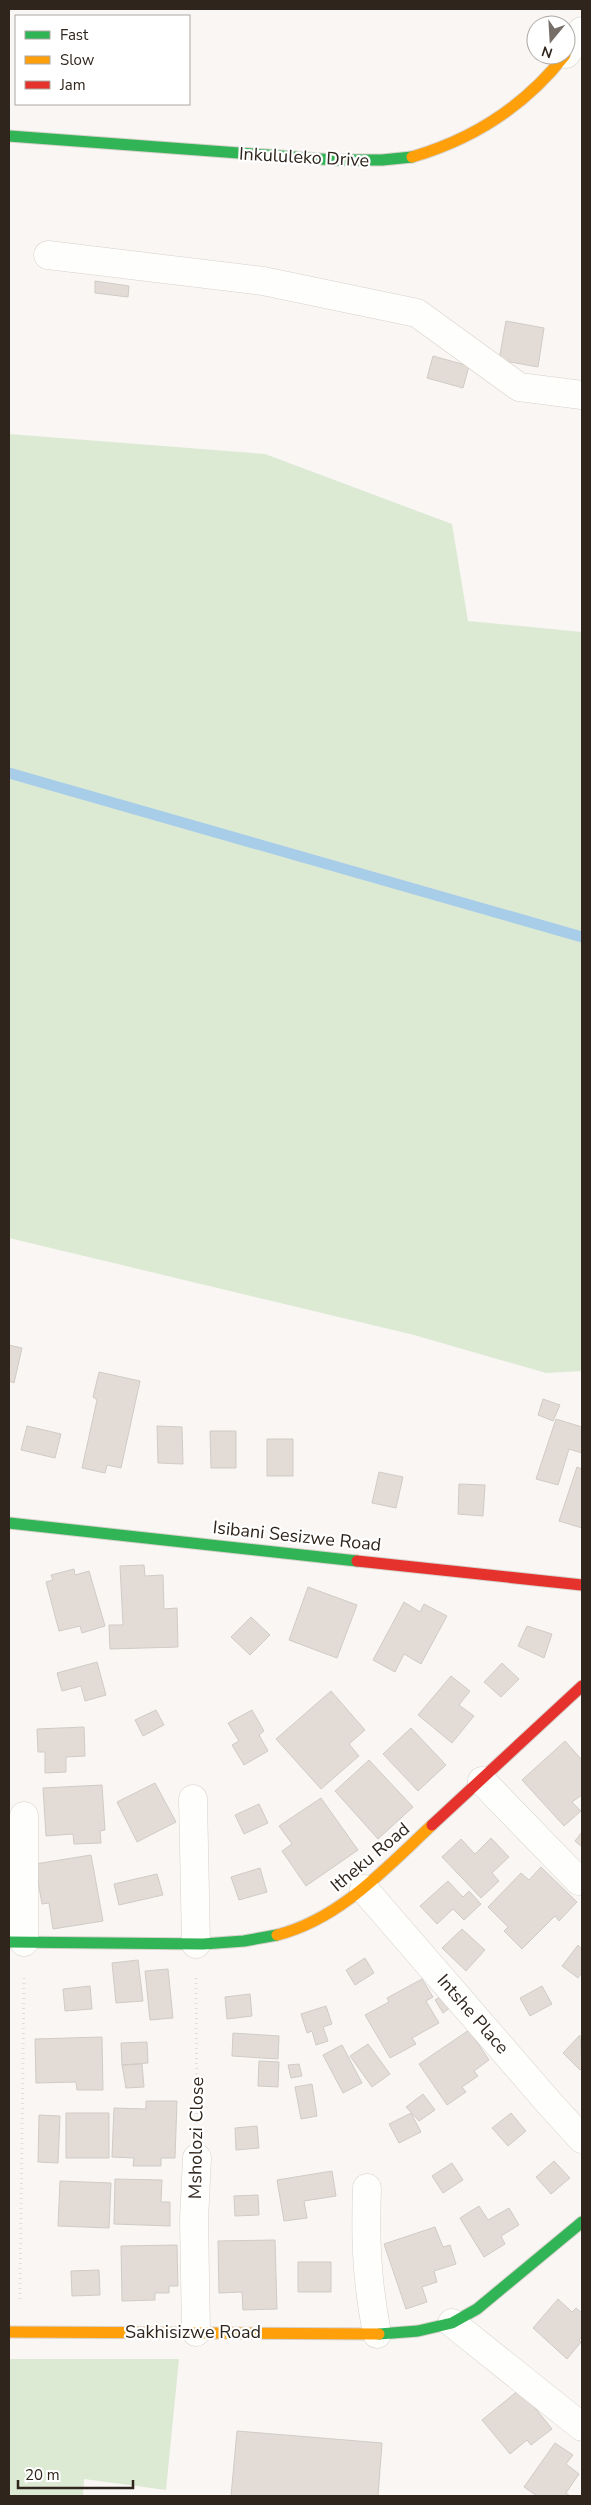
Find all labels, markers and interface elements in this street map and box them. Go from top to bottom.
legend [15,15,190,105]
north arrow [526,15,576,65]
text: Fast [60,25,89,45]
text: N [539,41,555,63]
text: Slow [60,50,95,70]
text: Jam [59,75,86,95]
street label: Inkululeko Drive [238,142,370,172]
street label: Isibani Sesizwe Road [212,1515,382,1557]
street label: Itheku Road [325,1817,415,1897]
street label: Intshe Place [432,1969,514,2059]
street label: Msholozi Close [183,2077,209,2199]
street label: Sakhisizwe Road [125,2320,261,2344]
scale bar [18,2458,132,2490]
text: 20 m [25,2465,60,2485]

